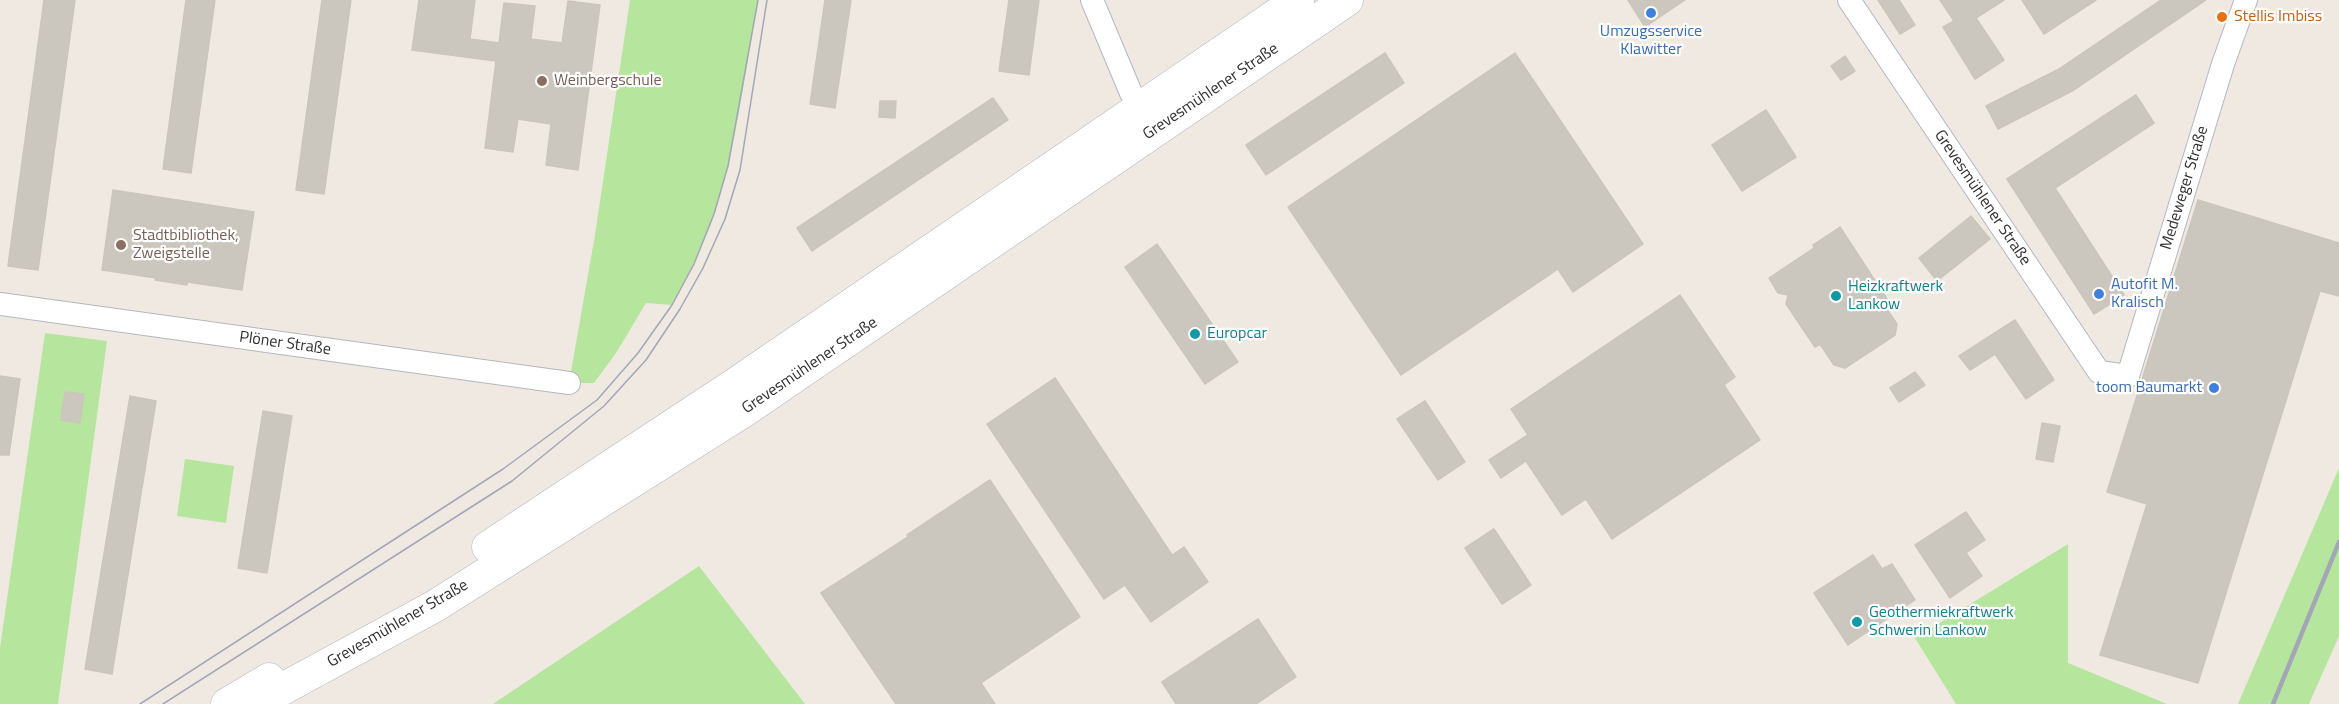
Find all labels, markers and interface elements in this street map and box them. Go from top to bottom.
marker: Umzugsservice Klawitter [1644,6,1658,20]
place label: Stellis Imbiss [2234,7,2322,27]
marker: Stellis Imbiss [2215,10,2229,24]
place label: Umzugsservice Klawitter [1600,22,1702,60]
street label: Grevesmühlener Straße [1140,40,1282,144]
place label: Weinbergschule [554,71,661,91]
marker: Weinbergschule [535,74,549,88]
street label: Medeweger Straße [2157,124,2213,252]
street label: Grevesmühlener Straße [1930,127,2034,269]
place label: Stadtbibliothek, Zweigstelle [133,226,239,264]
marker: Stadtbibliothek, Zweigstelle [114,238,128,252]
place label: Autofit M. Kralisch [2111,275,2178,313]
place label: Heizkraftwerk Lankow [1848,277,1943,315]
marker: Autofit M. Kralisch [2092,287,2106,301]
marker: Heizkraftwerk Lankow [1829,289,1843,303]
street label: Grevesmühlener Straße [739,314,881,418]
place label: Europcar [1207,324,1267,344]
marker: Europcar [1188,327,1202,341]
street label: Plöner Straße [238,328,332,360]
place label: toom Baumarkt [2096,378,2202,398]
marker: toom Baumarkt [2207,381,2221,395]
street label: Grevesmühlener Straße [324,576,472,672]
place label: Geothermiekraftwerk Schwerin Lankow [1869,603,2014,641]
marker: Geothermiekraftwerk Schwerin Lankow [1850,615,1864,629]

